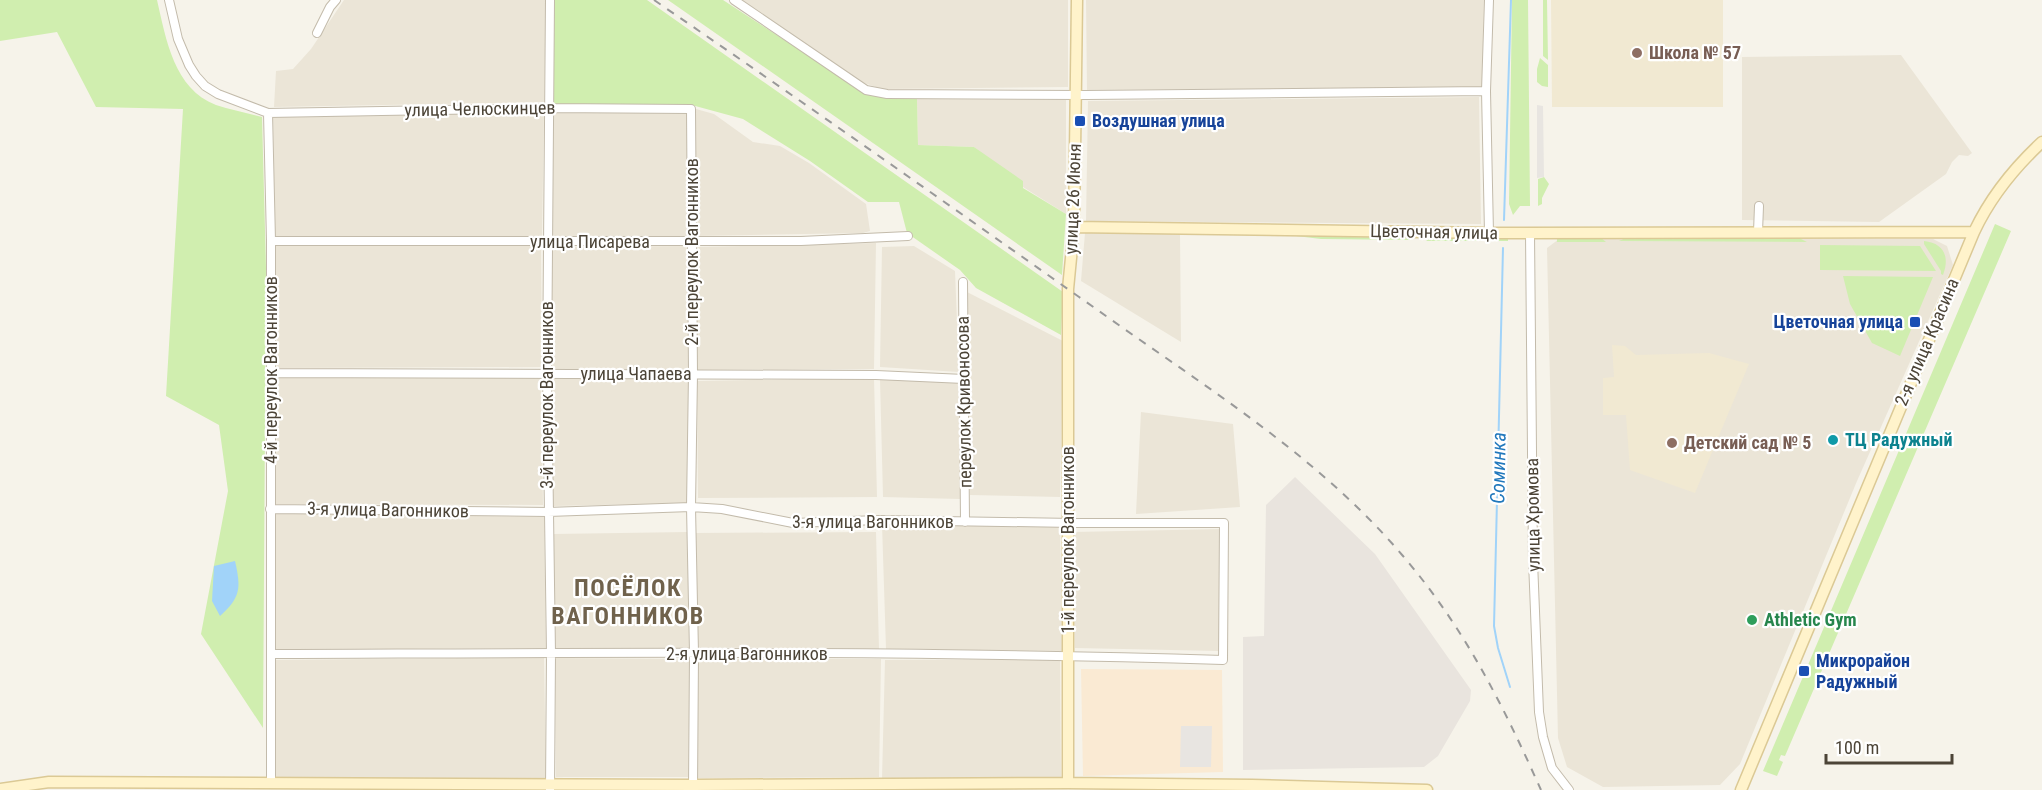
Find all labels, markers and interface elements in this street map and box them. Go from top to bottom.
place label: Школа № 57 [1649,42,1741,63]
marker: Школа № 57 [1630,46,1644,60]
street label: улица Челюскинцев [404,97,556,120]
place label: Воздушная улица [1092,110,1225,131]
marker: Воздушная улица [1073,114,1087,128]
street label: улица 26 Июня [1060,143,1085,255]
street label: 2-й переулок Вагонников [681,158,702,346]
street label: Цветочная улица [1370,220,1498,243]
street label: улица Писарева [530,231,650,252]
street label: 2-я улица Красина [1890,275,1963,409]
street label: 4-й переулок Вагонников [260,276,281,464]
street label: 3-й переулок Вагонников [536,301,557,489]
place label: Цветочная улица [1773,311,1903,332]
marker: Цветочная улица [1908,315,1922,329]
street label: переулок Кривоносова [951,316,976,488]
street label: улица Чапаева [580,363,692,384]
place label: ТЦ Радужный [1845,429,1952,450]
water label: Соминка [1485,432,1511,504]
place label: Детский сад № 5 [1684,432,1811,453]
marker: ТЦ Радужный [1826,433,1840,447]
marker: Детский сад № 5 [1665,436,1679,450]
street label: 1-й переулок Вагонников [1057,446,1078,634]
street label: улица Хромова [1521,458,1544,572]
street label: 3-я улица Вагонников [307,498,469,521]
street label: 3-я улица Вагонников [792,511,954,532]
district label: ПОСЁЛОК ВАГОННИКОВ [551,574,705,630]
place label: Athletic Gym [1764,609,1857,630]
marker: Athletic Gym [1745,613,1759,627]
street label: 2-я улица Вагонников [666,643,828,664]
place label: Микрорайон Радужный [1816,650,1910,692]
marker: Микрорайон Радужный [1797,664,1811,678]
scale bar [1826,727,1952,765]
text: 100 m [1835,737,1879,758]

